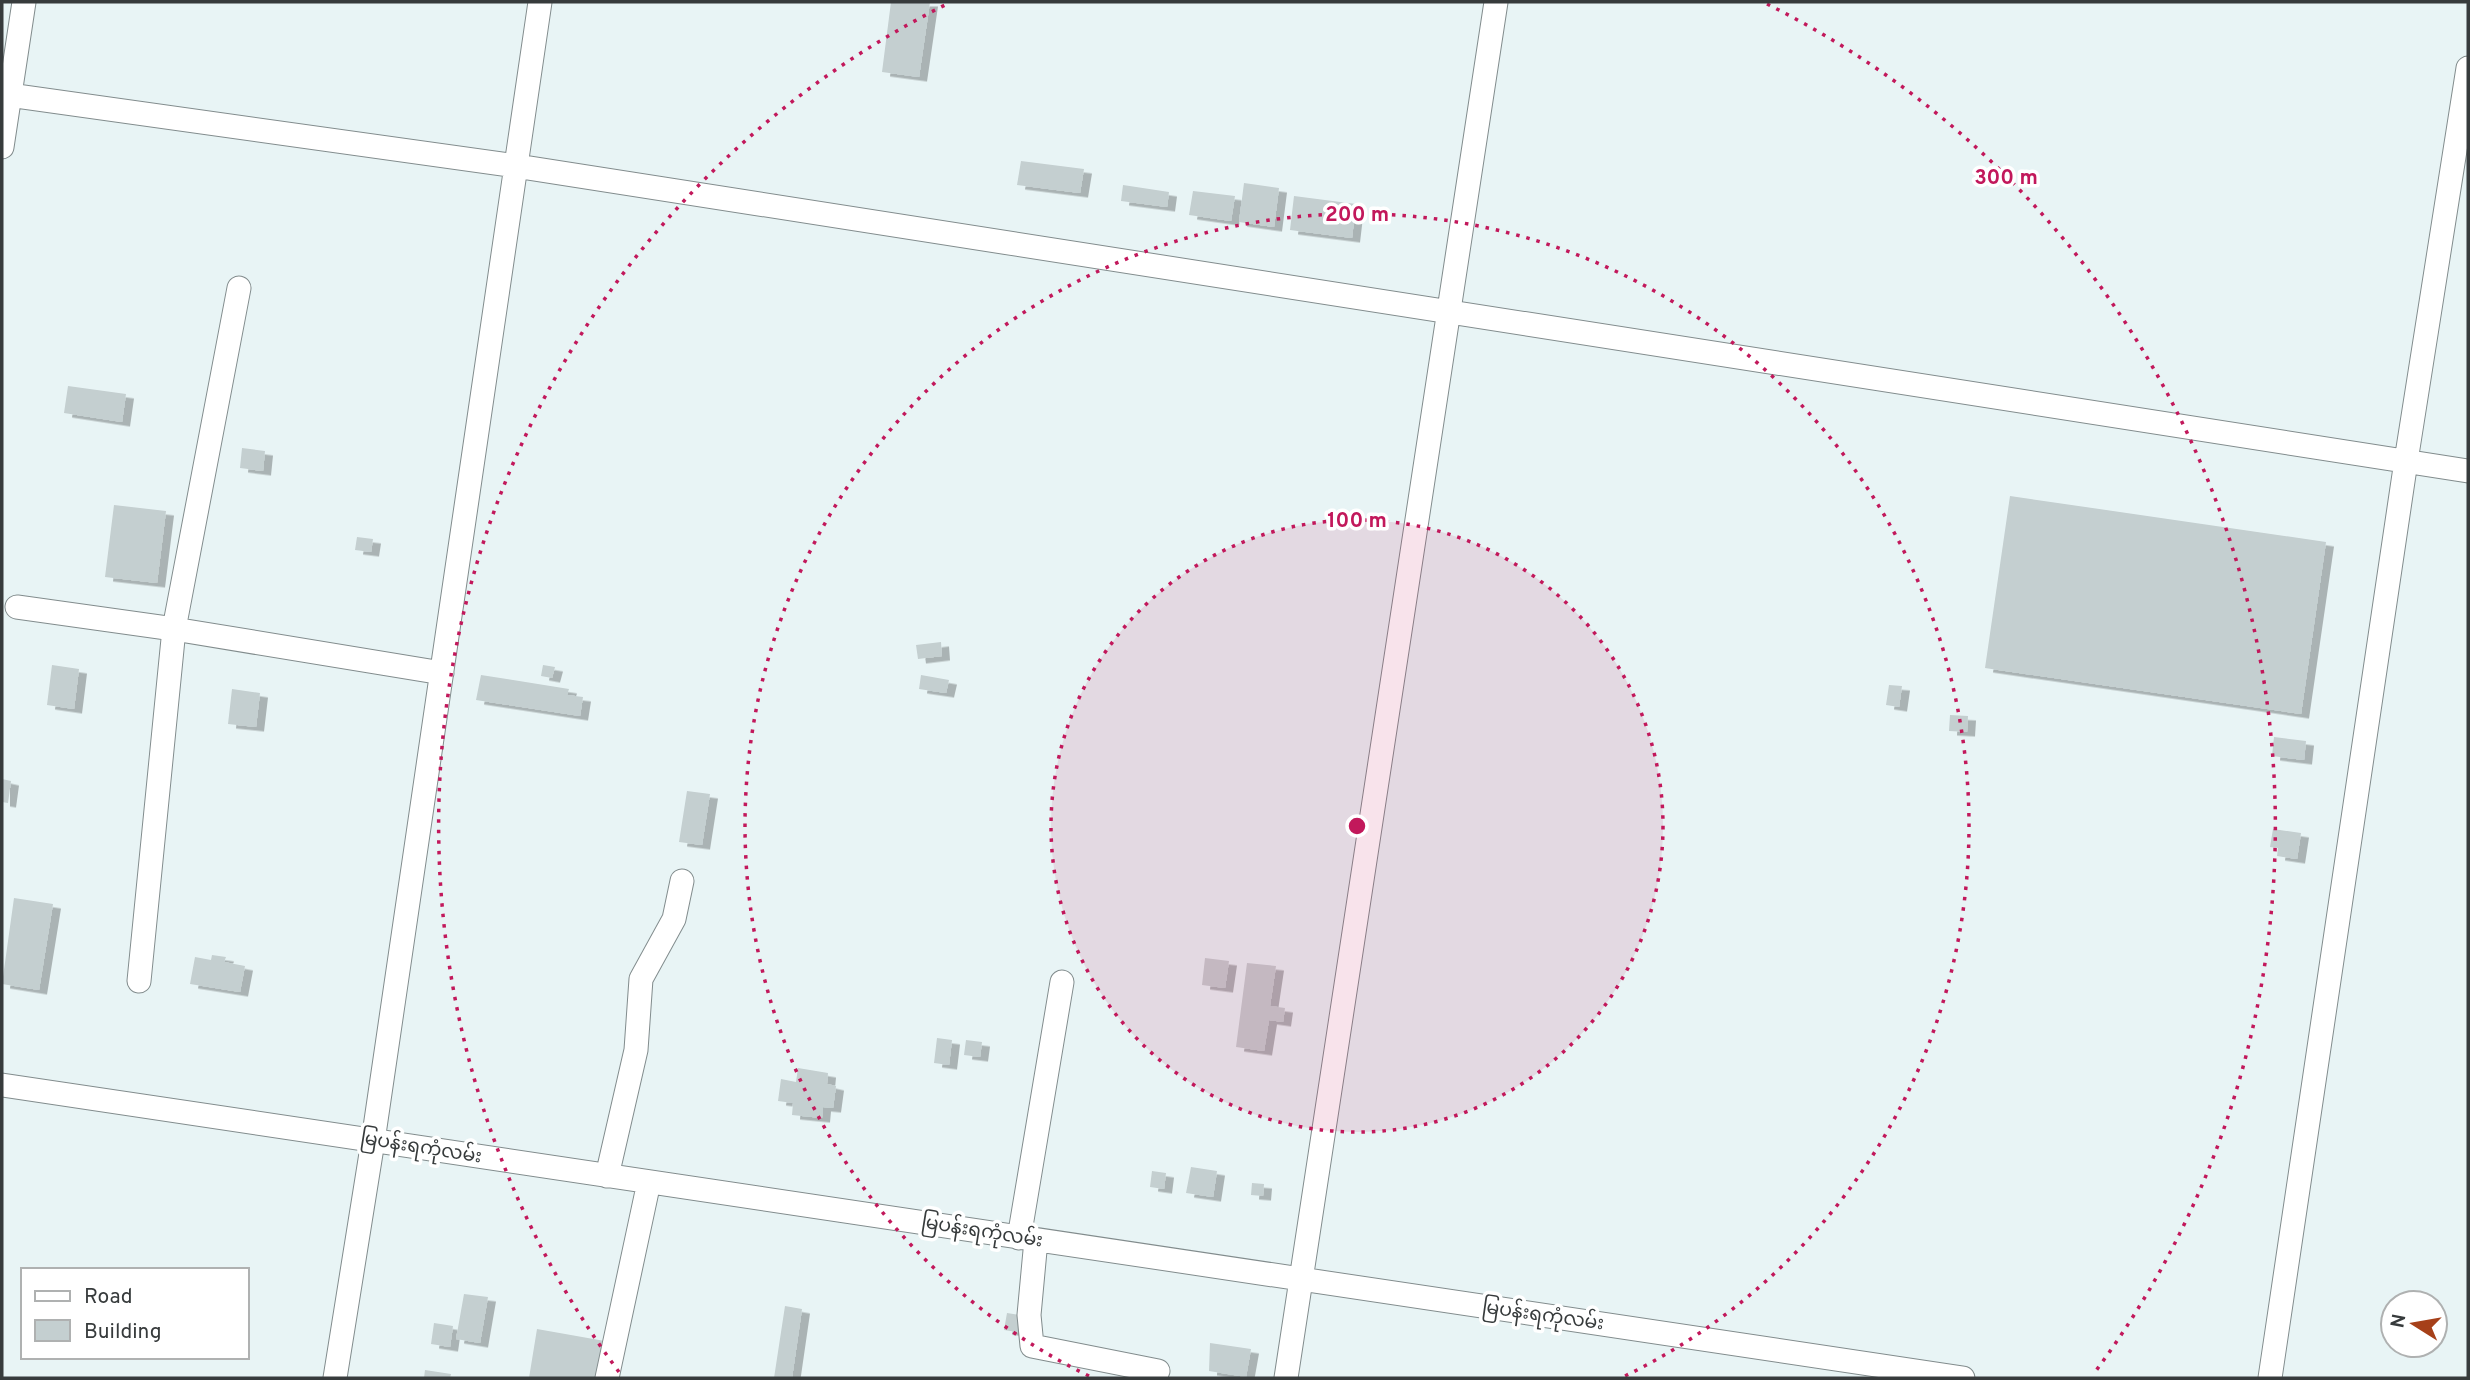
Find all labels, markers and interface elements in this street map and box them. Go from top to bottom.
text: 300 m [1974,165,2038,192]
text: 200 m [1325,202,1389,229]
text: 100 m [1327,508,1387,535]
centre of rings [1345,814,1369,838]
street label: မြပန်းရကုံလမ်း [358,1123,484,1172]
street label: မြပန်းရကုံလမ်း [919,1207,1045,1256]
legend [21,1268,248,1359]
text: Road [84,1284,133,1311]
north arrow [2379,1289,2449,1359]
street label: မြပန်းရကုံလမ်း [1480,1292,1606,1339]
text: N [2386,1312,2412,1330]
text: Building [84,1319,162,1346]

